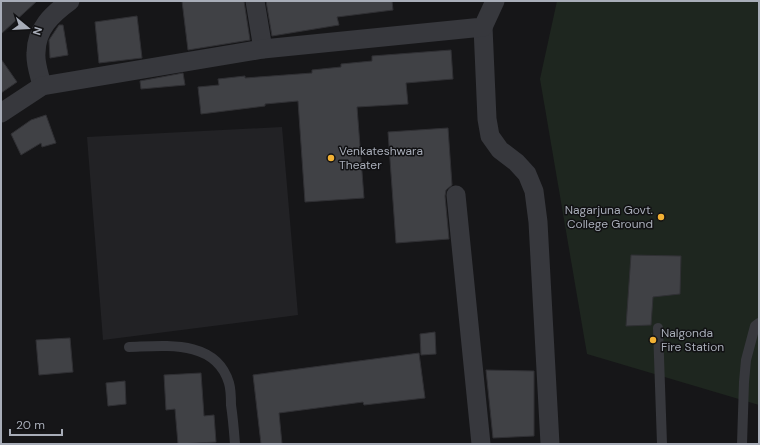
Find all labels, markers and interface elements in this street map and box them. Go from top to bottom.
north arrow [8,8,48,48]
text: N [30,25,45,37]
place label: Venkateshwara Theater [339,143,423,173]
marker: Venkateshwara Theater [326,153,336,163]
place label: Nagarjuna Govt. College Ground [565,202,653,232]
marker: Nagarjuna Govt. College Ground [656,212,666,222]
place label: Nalgonda Fire Station [661,325,724,355]
marker: Nalgonda Fire Station [648,335,658,345]
scale bar [10,411,62,437]
text: 20 m [16,417,45,433]

